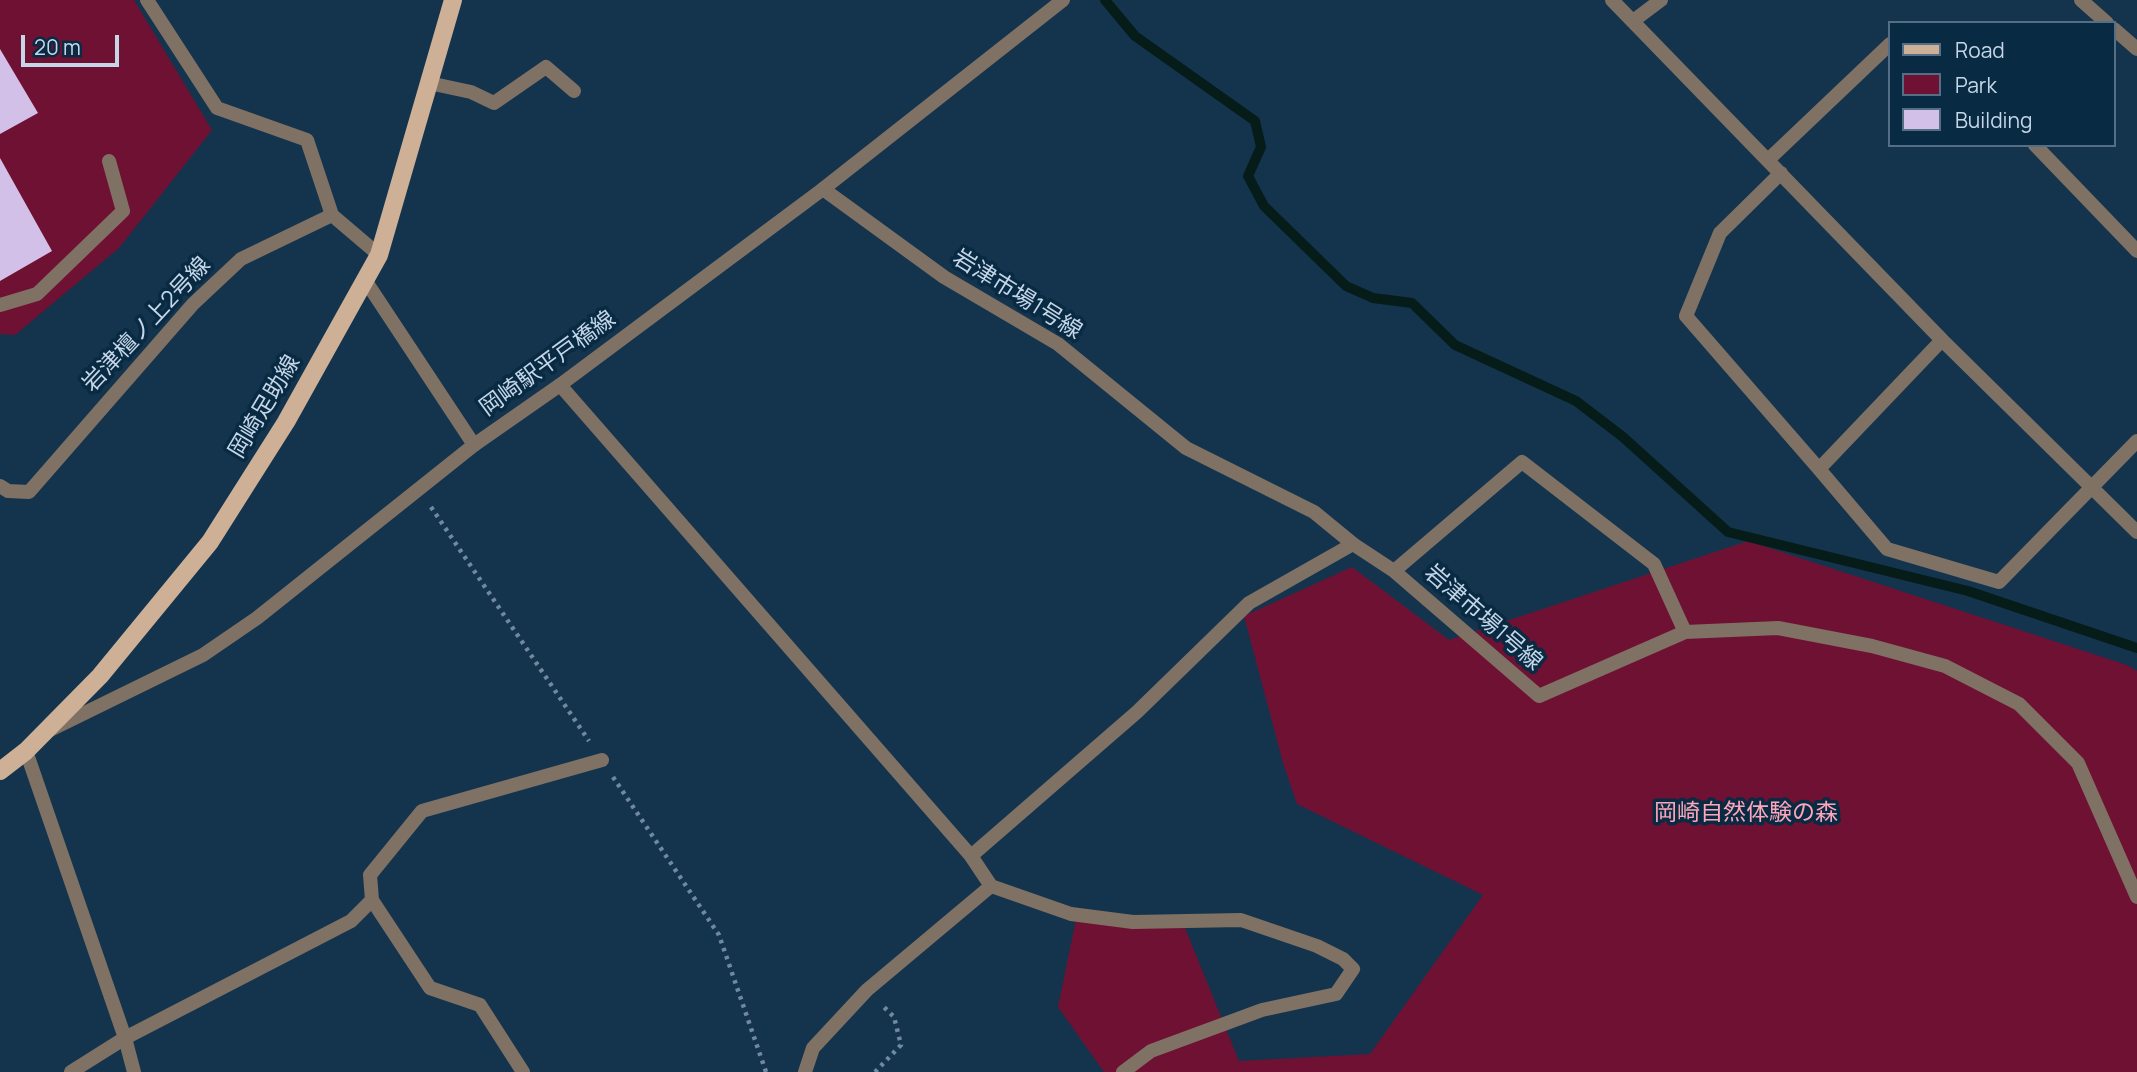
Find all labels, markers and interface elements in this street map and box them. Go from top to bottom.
scale bar [24,21,122,65]
legend [1888,21,2116,147]
text: 20 m [34,33,81,61]
text: Road [1955,36,2005,64]
text: Park [1955,71,1997,99]
text: Building [1955,106,2032,134]
street label: 岩津市場1号線 [947,244,1087,346]
street label: 岩津檀ノ上2号線 [78,252,216,398]
street label: 岡崎駅平戸橋線 [475,306,621,422]
street label: 岡崎足助線 [224,351,306,463]
street label: 岩津市場1号線 [1418,559,1548,677]
park label: 岡崎自然体験の森 [1654,800,1838,828]

